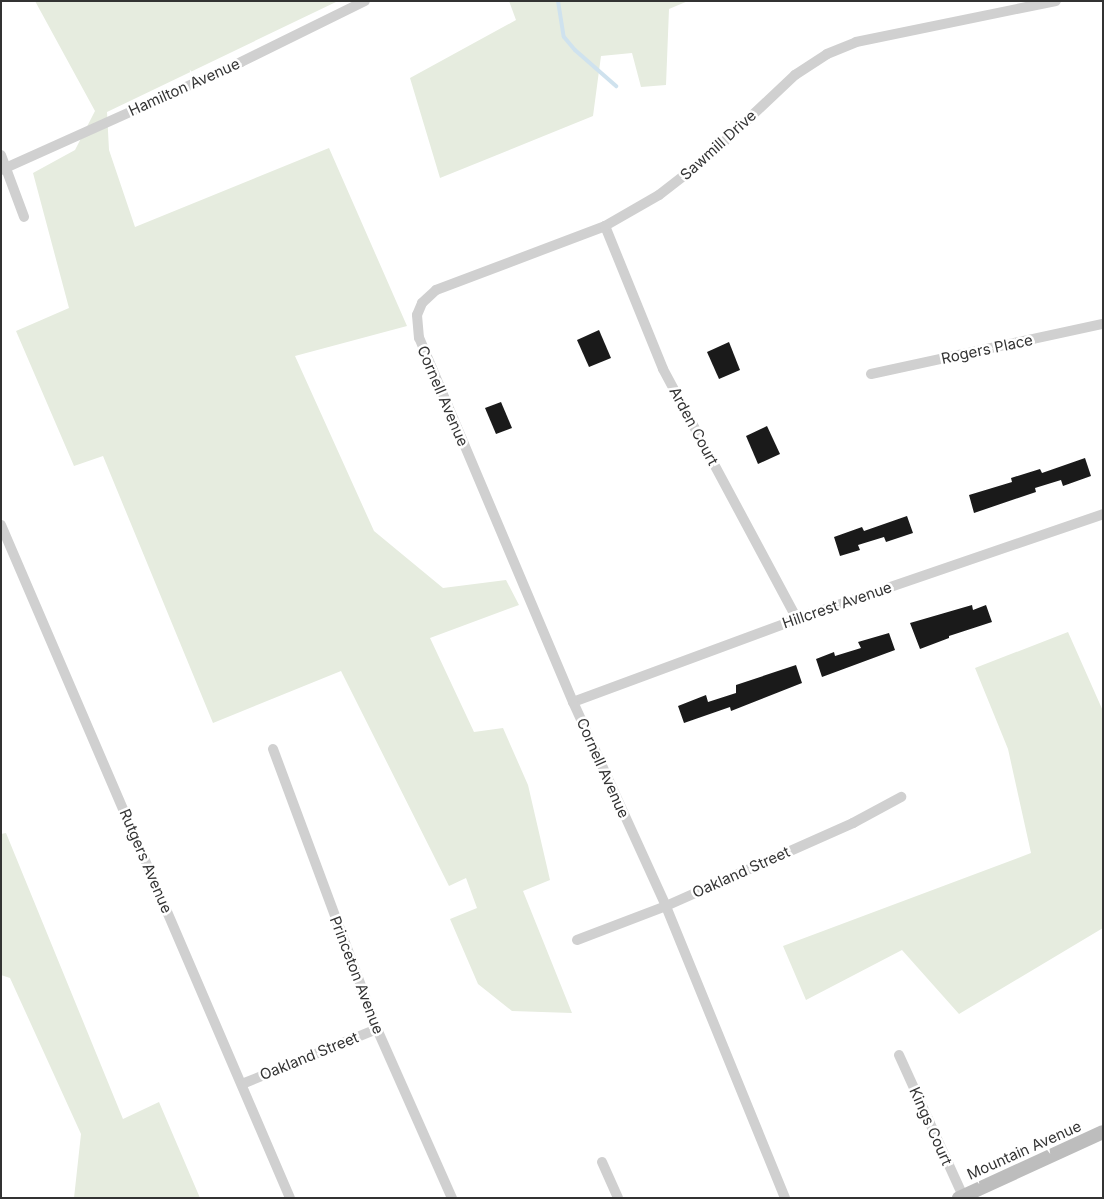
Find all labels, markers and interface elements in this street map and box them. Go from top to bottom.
street label: Hamilton Avenue [126,54,242,120]
street label: Sawmill Drive [676,106,760,184]
street label: Rogers Place [940,331,1034,367]
street label: Cornell Avenue [414,343,472,449]
street label: Arden Court [666,384,722,468]
street label: Hillcrest Avenue [780,578,894,632]
street label: Cornell Avenue [573,715,633,821]
street label: Rutgers Avenue [116,806,176,916]
street label: Oakland Street [689,842,793,902]
street label: Princeton Avenue [326,914,388,1036]
street label: Oakland Street [257,1028,361,1084]
street label: Kings Court [906,1084,956,1168]
street label: Mountain Avenue [964,1117,1084,1183]

